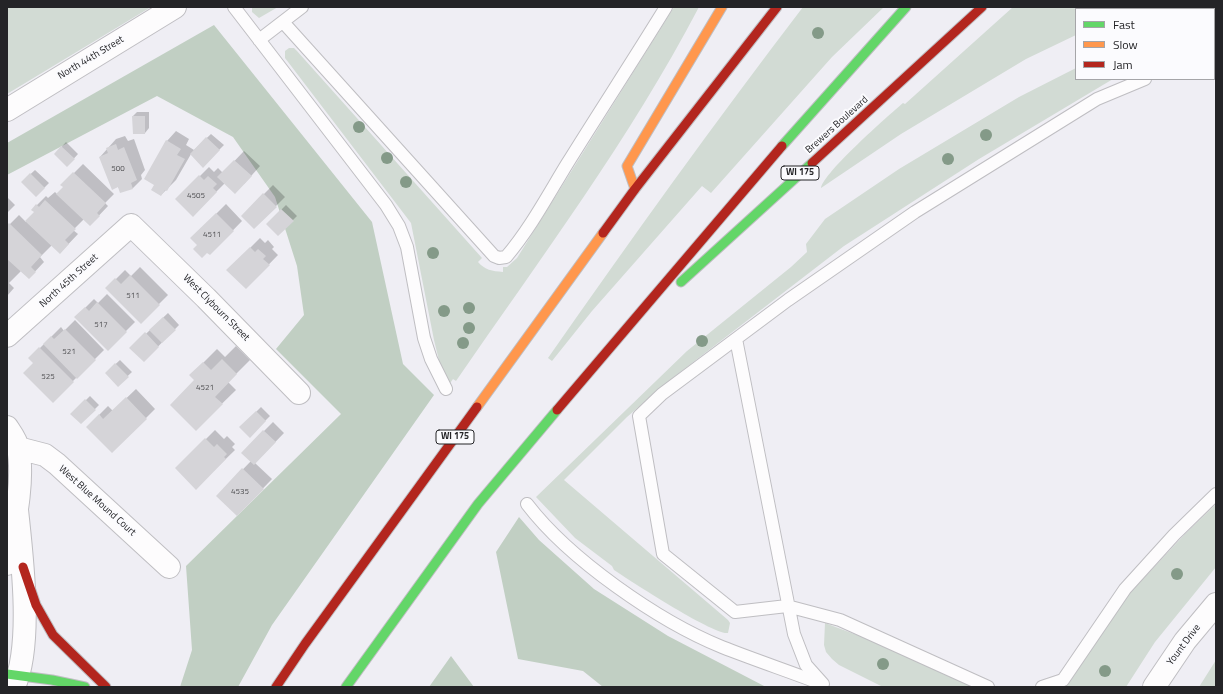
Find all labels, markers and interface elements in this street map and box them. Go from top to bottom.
legend [1075,8,1215,80]
text: Fast [1113,15,1135,34]
street label: North 44th Street [56,34,126,82]
text: Slow [1113,35,1138,54]
text: Jam [1113,55,1133,74]
street label: Brewers Boulevard [803,94,871,156]
house number: 500 [111,164,125,174]
road number: WI 175 [781,166,819,180]
house number: 4505 [187,191,205,201]
house number: 4511 [203,230,221,240]
street label: North 45th Street [37,252,101,310]
street label: West Clybourn Street [180,272,252,344]
house number: 511 [126,291,140,301]
house number: 517 [94,320,108,330]
house number: 521 [62,347,76,357]
house number: 525 [41,372,55,382]
house number: 4521 [196,383,214,393]
road number: WI 175 [436,430,474,444]
street label: West Blue Mound Court [56,463,138,539]
house number: 4535 [231,487,249,497]
street label: Yount Drive [1165,622,1203,668]

